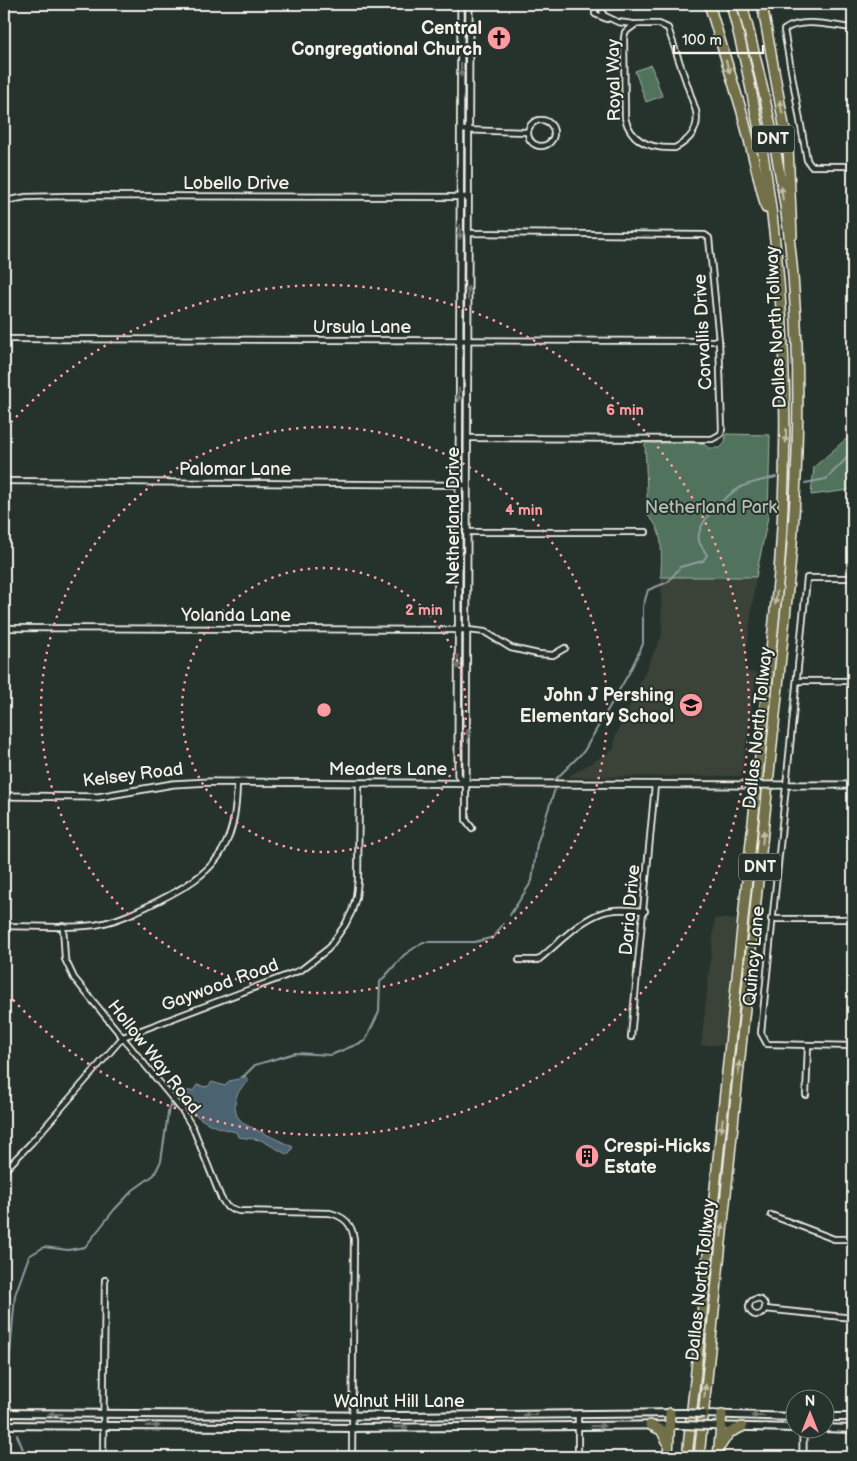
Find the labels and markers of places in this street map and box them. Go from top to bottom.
place label: Central Congregational Church [292,18,482,60]
church icon: Central Congregational Church [486,25,512,51]
place label: John J Pershing Elementary School [520,685,674,727]
school or university icon: John J Pershing Elementary School [678,692,704,718]
centre of rings [315,701,333,719]
place label: Crespi-Hicks Estate [604,1136,711,1178]
building icon: Crespi-Hicks Estate [574,1143,600,1169]

